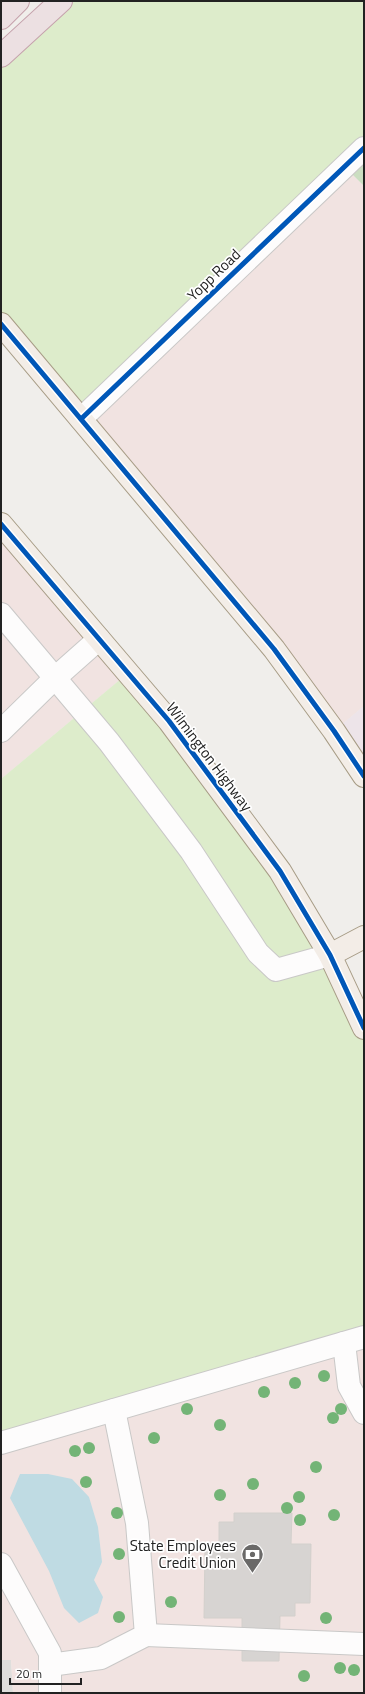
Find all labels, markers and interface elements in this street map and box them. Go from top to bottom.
street label: Yopp Road [182,243,246,306]
street label: Wilmington Highway [161,697,258,816]
place label: State Employees Credit Union [130,1534,236,1574]
bank icon: State Employees Credit Union [239,1542,265,1575]
scale bar [10,1660,81,1686]
text: 20 m [16,1664,42,1683]

